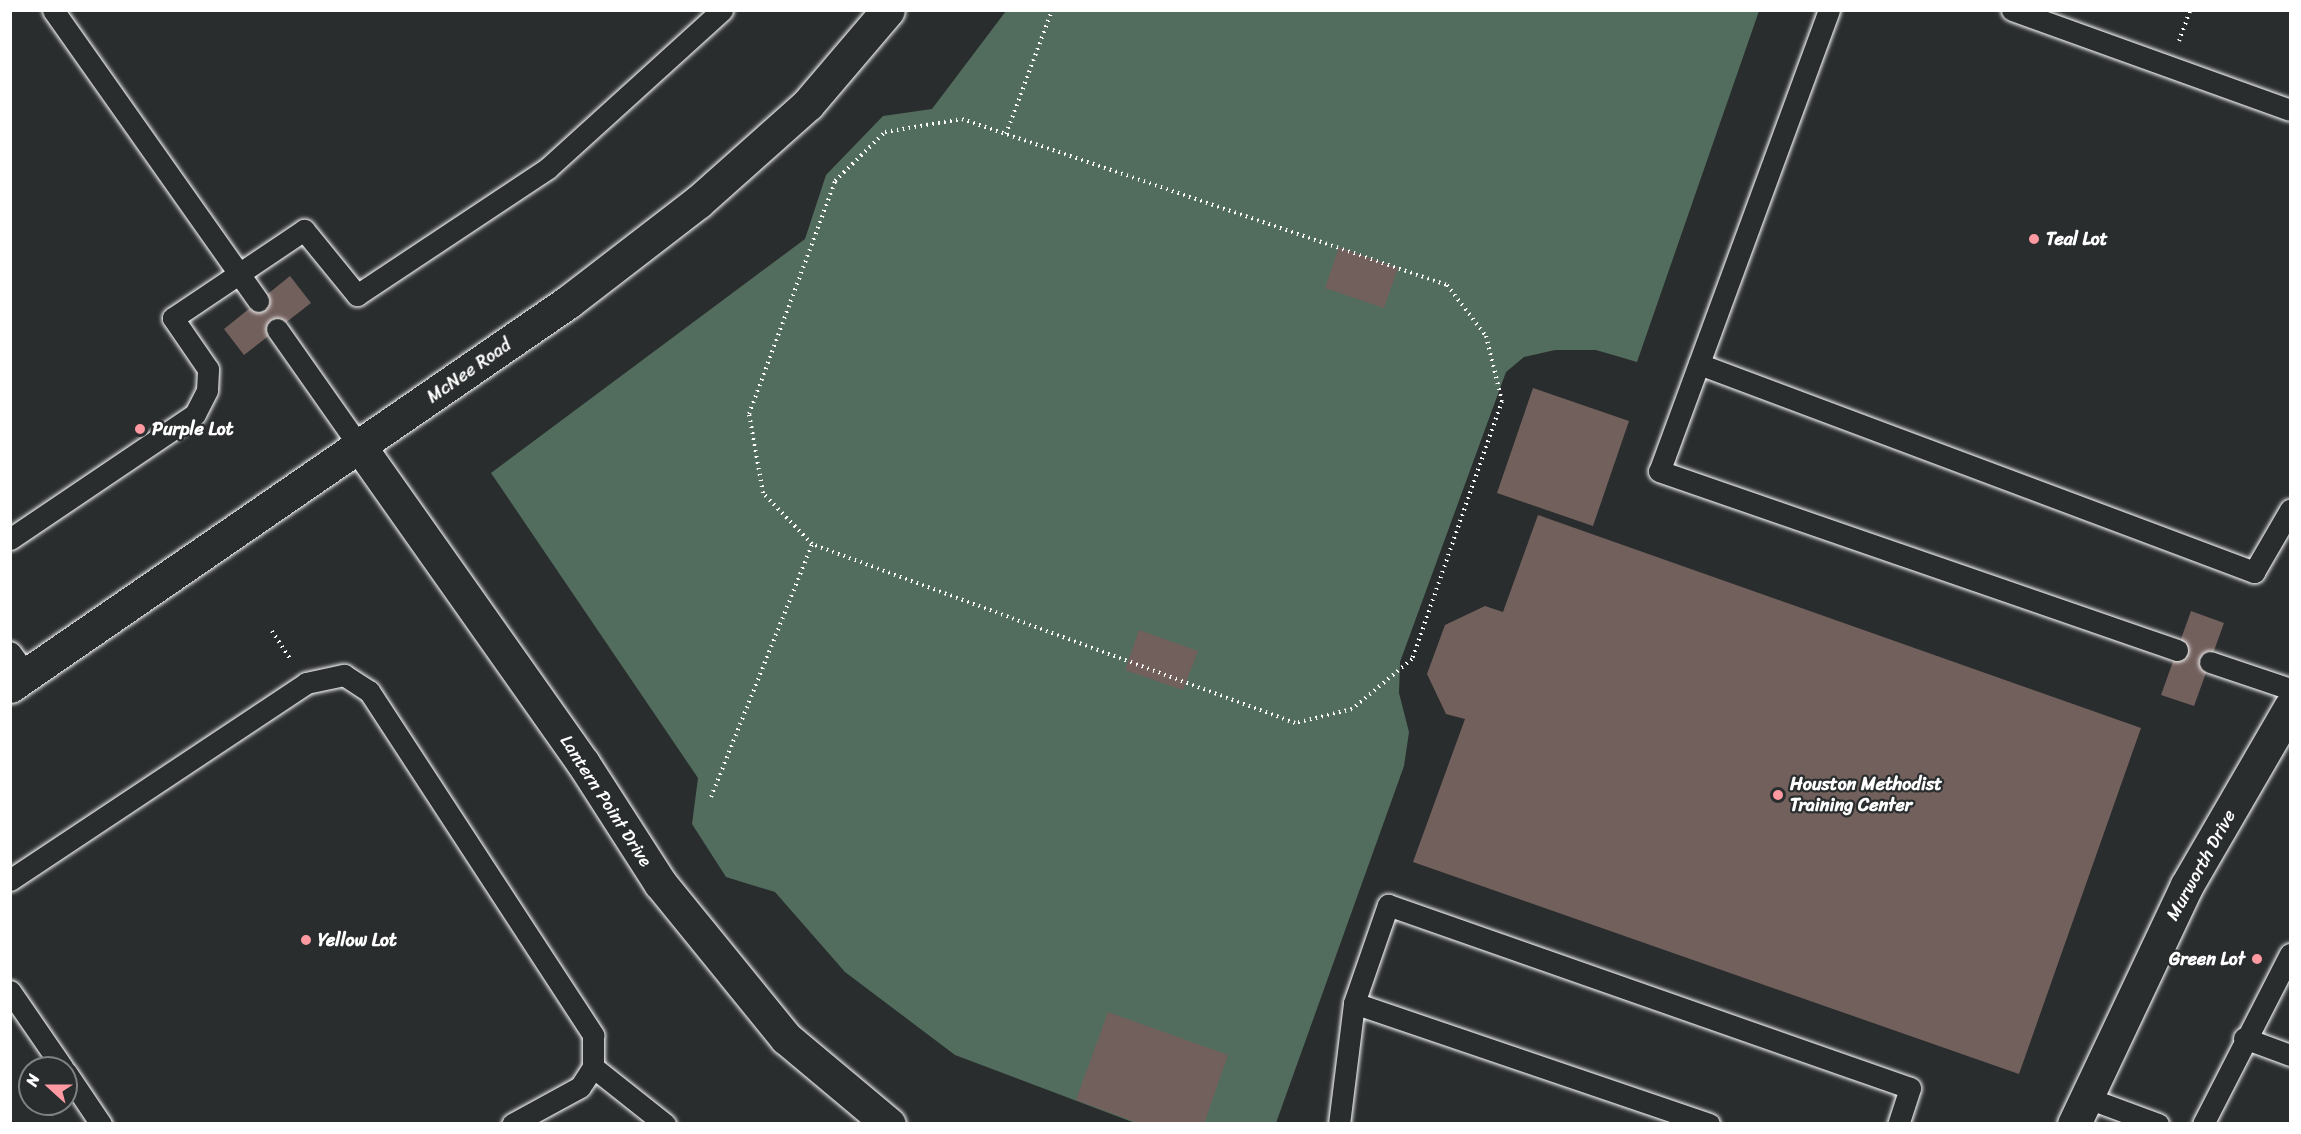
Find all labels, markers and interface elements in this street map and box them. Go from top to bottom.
place label: Teal Lot [2046,228,2108,250]
marker: Teal Lot [2027,232,2041,246]
street label: McNee Road [423,334,515,408]
place label: Purple Lot [152,418,234,440]
marker: Purple Lot [133,422,147,436]
street label: Lantern Point Drive [555,731,657,871]
place label: Houston Methodist Training Center [1790,774,1942,816]
marker: Houston Methodist Training Center [1771,788,1785,802]
street label: Murworth Drive [2162,806,2240,924]
place label: Yellow Lot [318,929,397,951]
marker: Yellow Lot [299,933,313,947]
place label: Green Lot [2168,948,2245,970]
marker: Green Lot [2250,952,2264,966]
north arrow [18,1056,78,1116]
text: N [17,1070,48,1090]

